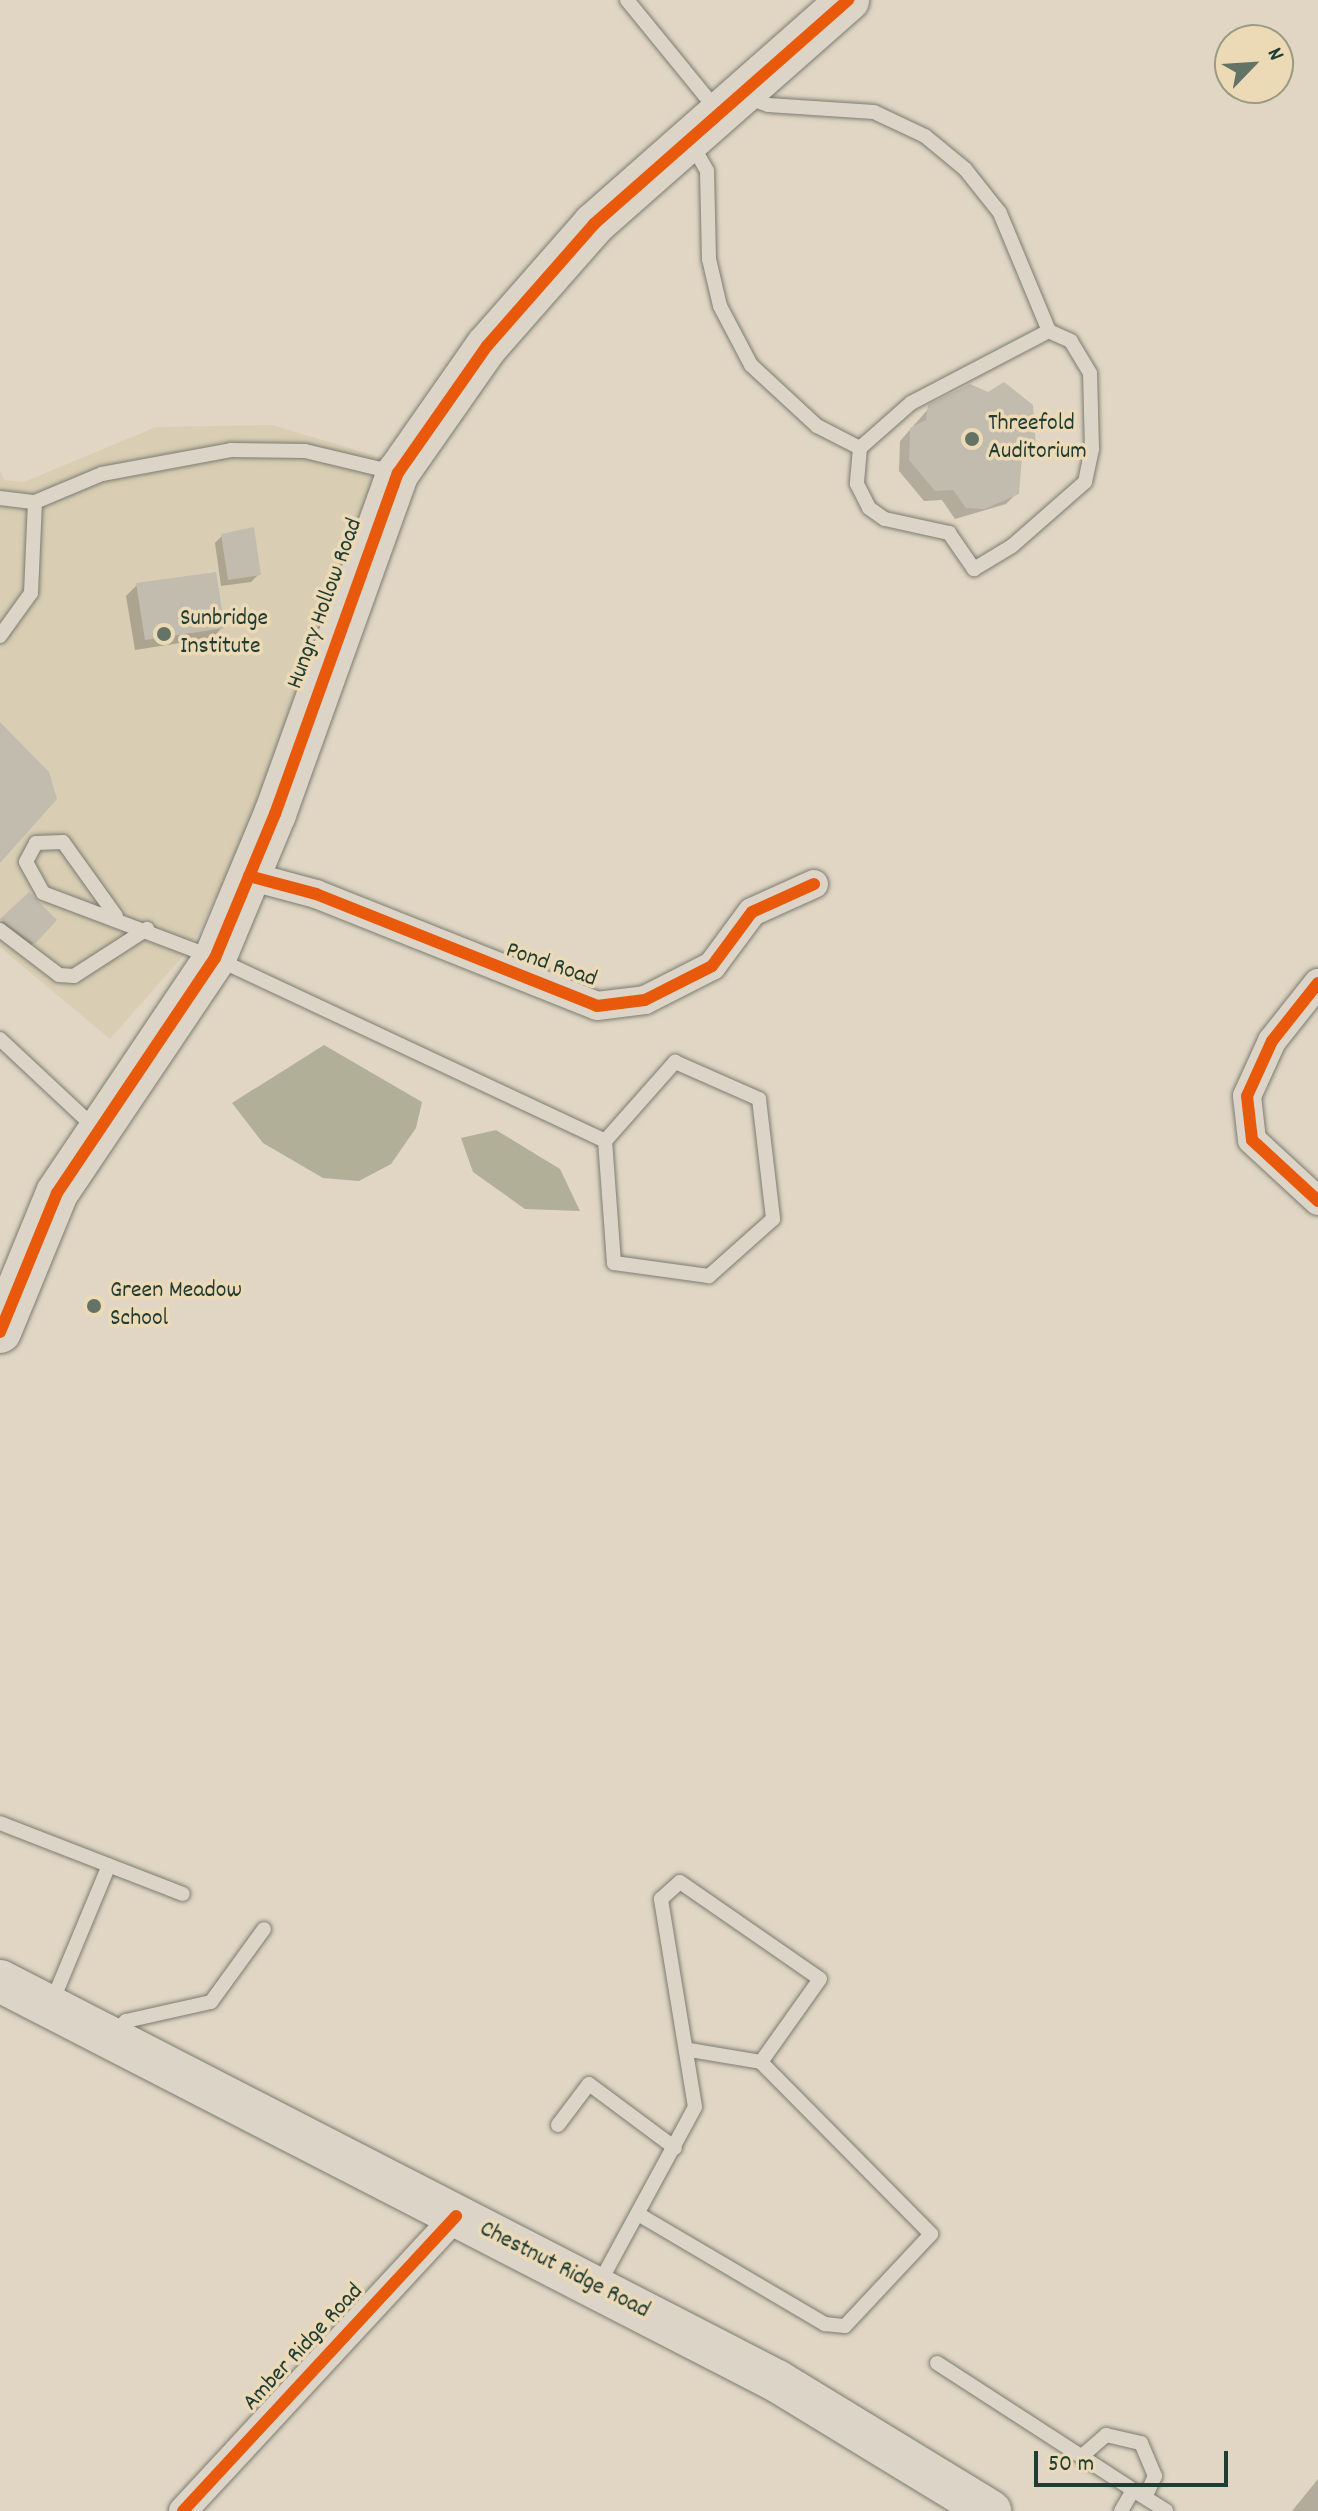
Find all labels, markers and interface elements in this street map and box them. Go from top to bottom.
north arrow [1214,24,1294,104]
text: N [1258,43,1291,66]
place label: Threefold Auditorium [988,411,1087,467]
marker: Threefold Auditorium [963,430,981,448]
street label: Hungry Hollow Road [282,515,370,693]
place label: Sunbridge Institute [180,606,268,662]
marker: Sunbridge Institute [155,625,173,643]
street label: Pond Road [502,937,600,995]
place label: Green Meadow School [110,1278,242,1334]
marker: Green Meadow School [85,1297,103,1315]
street label: Chestnut Ridge Road [474,2216,654,2326]
street label: Amber Ridge Road [238,2278,370,2418]
scale bar [1038,2435,1232,2485]
text: 50 m [1048,2448,1094,2482]

